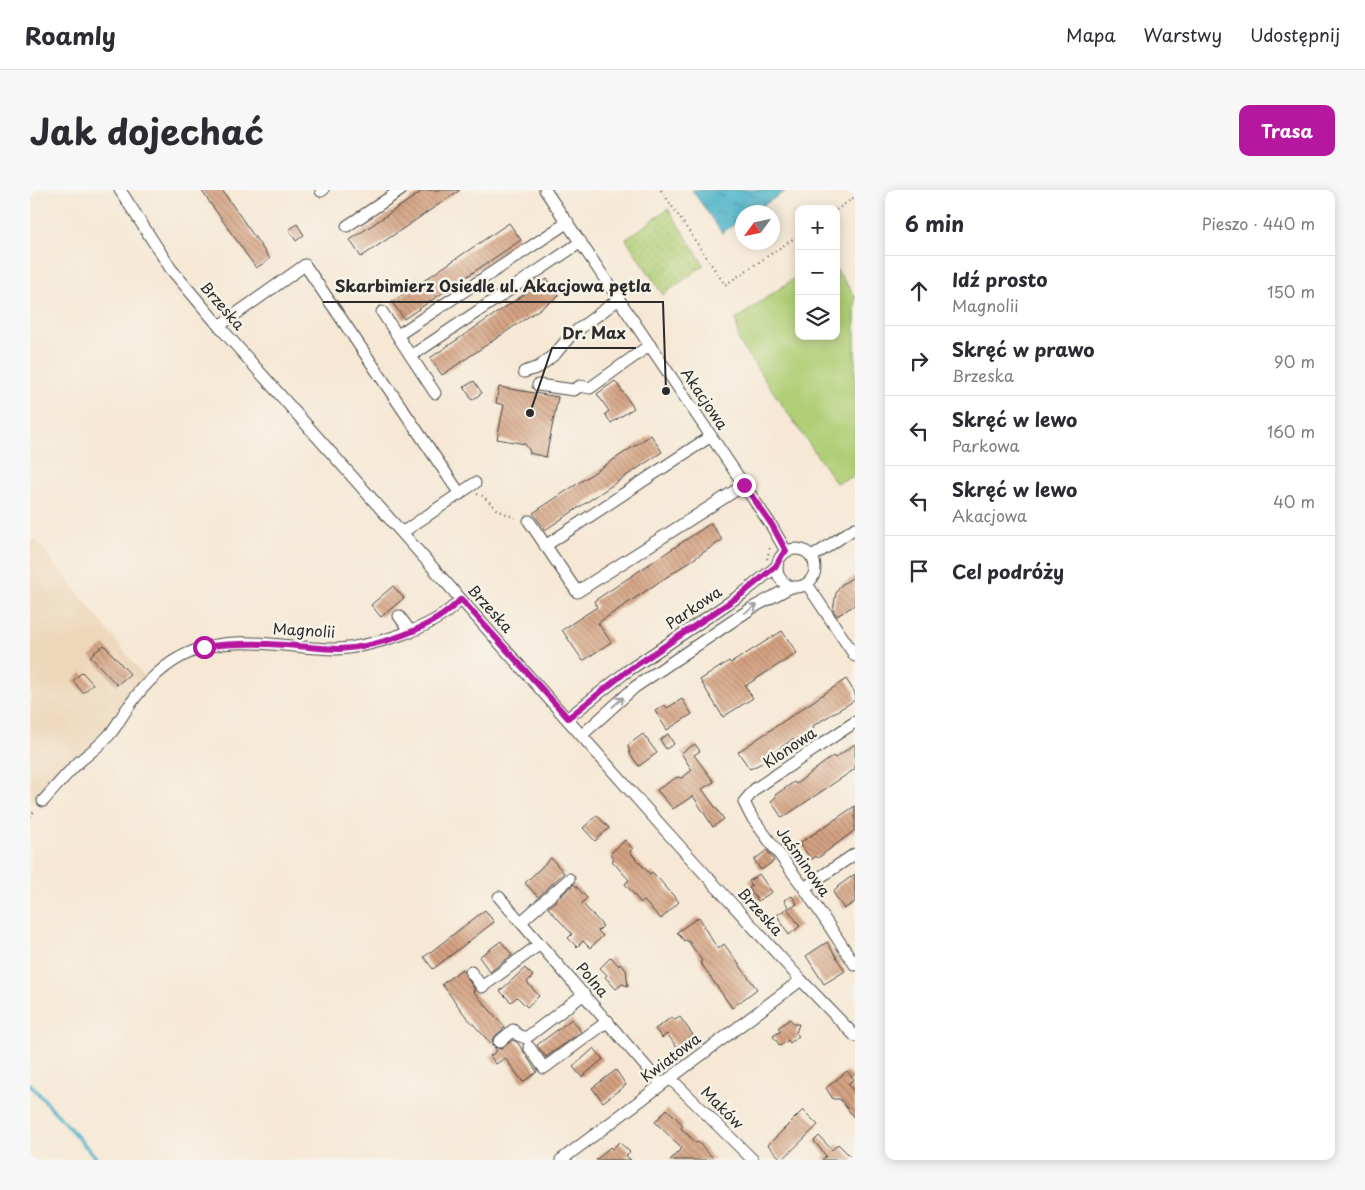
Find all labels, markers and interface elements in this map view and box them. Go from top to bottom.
text: Roamly [25,17,116,53]
text: Mapa [1066,21,1116,48]
text: Warstwy [1144,21,1222,48]
text: Udostępnij [1250,21,1340,48]
text: Jak dojechać [30,104,264,157]
button: Trasa [1239,105,1335,156]
north arrow [735,205,780,250]
map controls [795,205,840,340]
button: + [795,205,840,250]
text: 6 min [905,207,964,239]
text: Pieszo · 440 m [1202,211,1315,235]
button: − [795,250,840,295]
text: Idź prosto [952,265,1048,293]
callout: Skarbimierz Osiedle ul. Akacjowa pętla [323,271,663,302]
text: Skarbimierz Osiedle ul. Akacjowa pętla [335,273,651,297]
street label: Brzeska [195,276,251,335]
icon: ahead [905,277,933,305]
text: 150 m [1267,279,1315,303]
text: Magnolii [952,293,1019,317]
button: layers [795,295,840,340]
callout: Dr. Max [552,317,636,348]
text: Dr. Max [562,320,626,344]
text: Skręć w prawo [952,335,1095,363]
icon: right [905,347,933,375]
text: 90 m [1274,349,1315,373]
street label: Akacjowa [676,363,735,434]
text: Brzeska [952,363,1014,387]
text: Skręć w lewo [952,405,1077,433]
icon: left [905,417,933,445]
text: 160 m [1267,419,1315,443]
text: Parkowa [952,433,1019,457]
route end [733,474,756,497]
text: Skręć w lewo [952,475,1077,503]
icon: left [905,487,933,515]
text: 40 m [1273,489,1315,513]
text: Akacjowa [952,503,1027,527]
icon: arrive [905,557,933,585]
text: Cel podróży [952,557,1064,585]
street label: Brzeska [463,579,520,638]
street label: Parkowa [661,579,726,634]
one-way arrow [744,604,758,614]
street label: Magnolii [272,616,336,643]
route start [193,636,216,659]
one-way arrow [612,696,625,708]
street label: Klonowa [758,720,821,773]
street label: Jaśminowa [772,821,837,901]
street label: Brzeska [733,882,790,941]
street label: Polna [571,957,615,1002]
street label: Kwiatowa [635,1026,705,1087]
street label: Maków [696,1080,750,1134]

